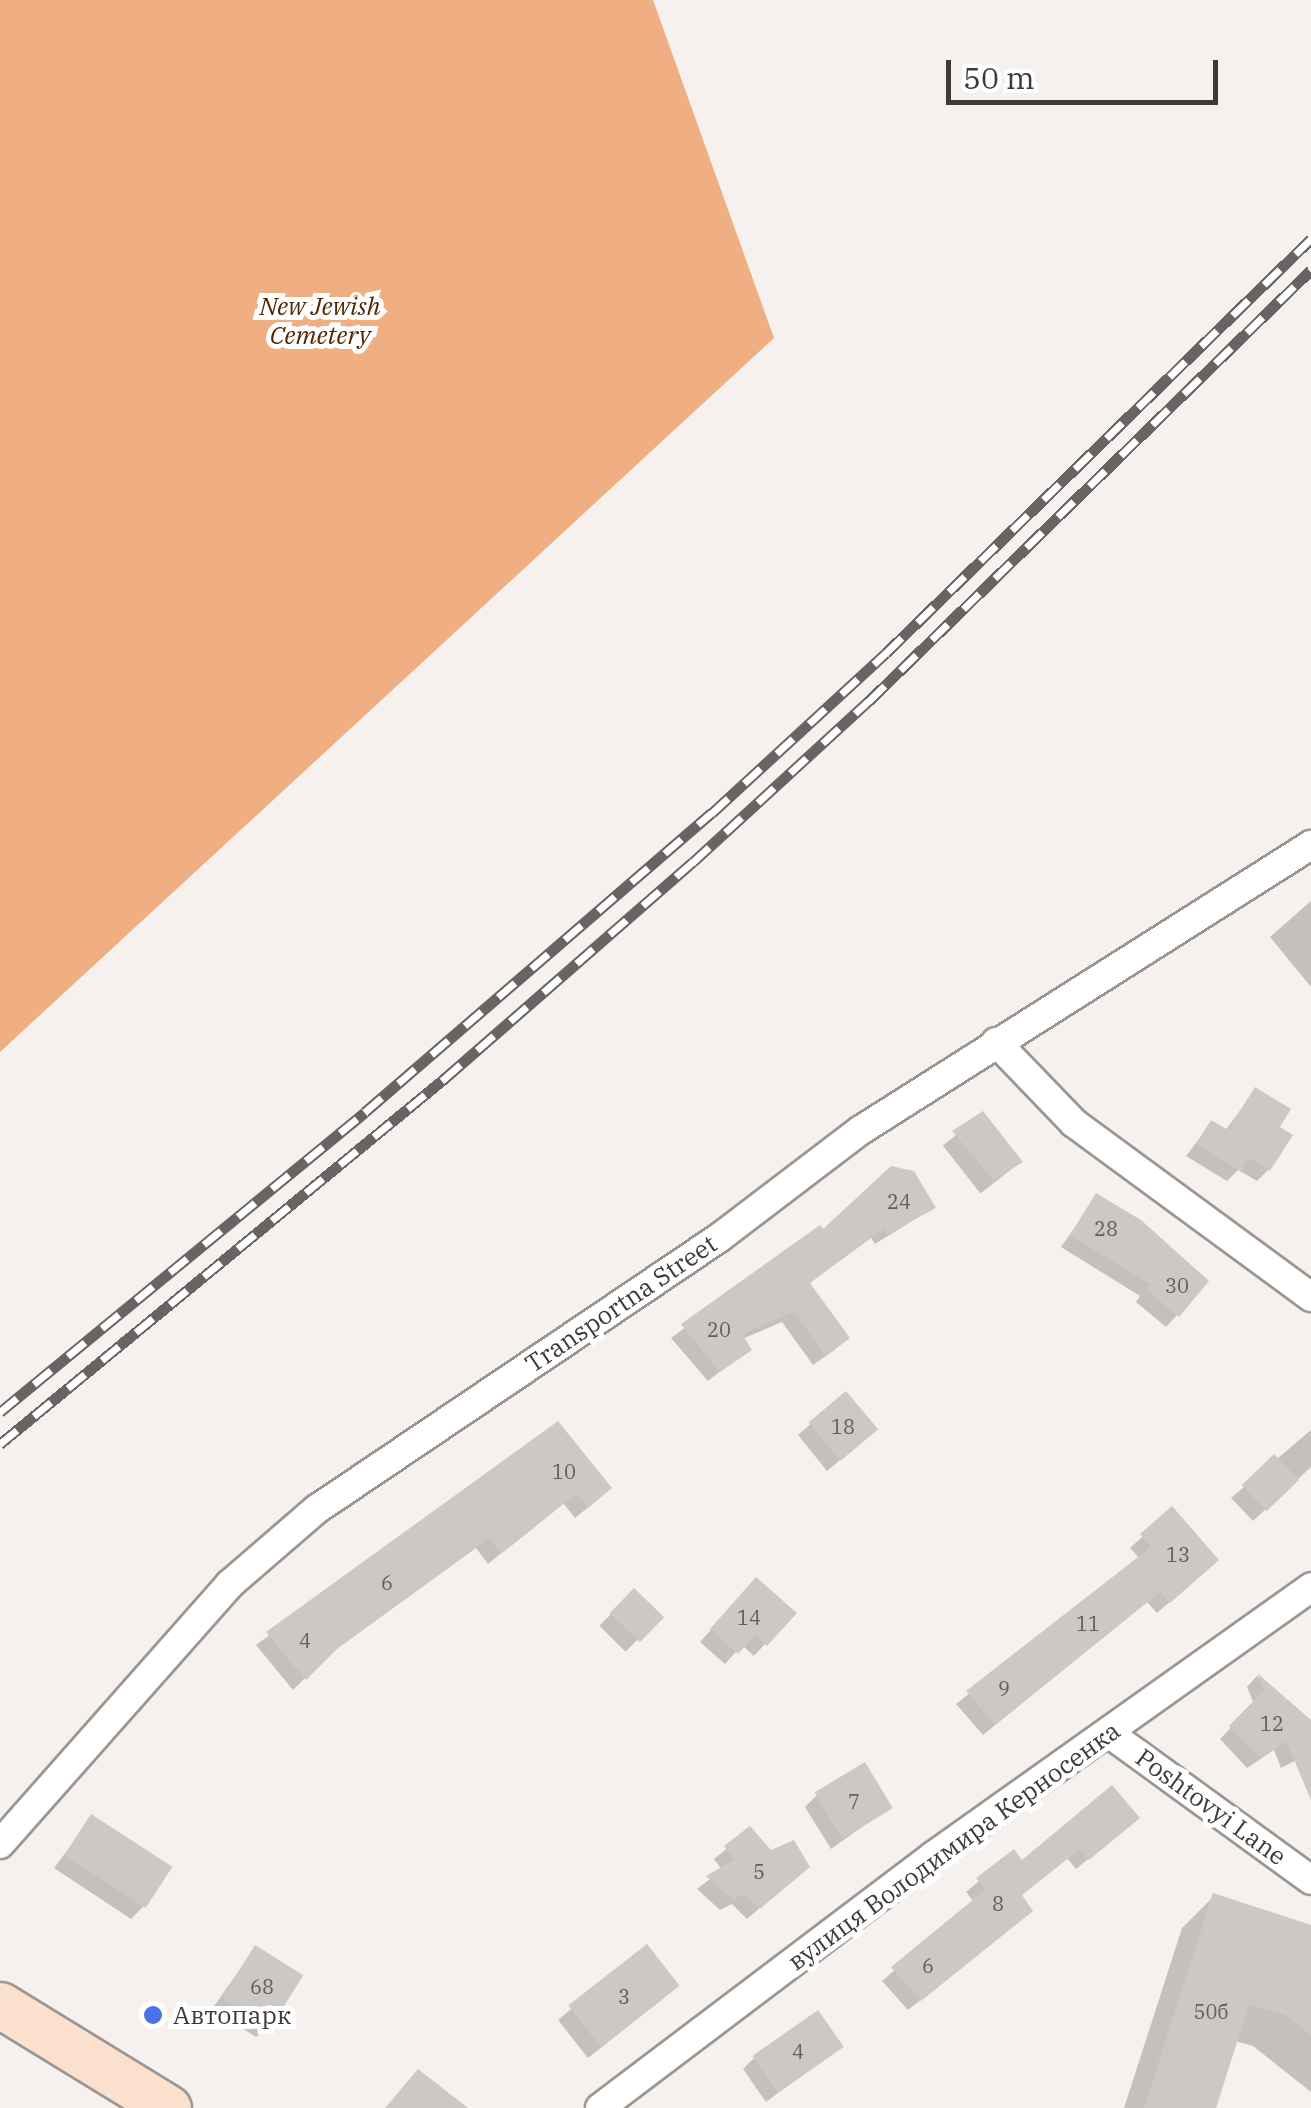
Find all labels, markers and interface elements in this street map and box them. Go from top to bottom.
scale bar [951,40,1224,102]
text: 50 m [963,58,1035,97]
park label: New Jewish Cemetery [259,292,381,351]
house number: 24 [887,1189,911,1213]
house number: 28 [1094,1216,1118,1240]
street label: Transportna Street [520,1229,722,1379]
house number: 30 [1165,1273,1189,1297]
house number: 20 [707,1317,731,1341]
house number: 18 [831,1414,855,1438]
house number: 10 [552,1459,576,1483]
house number: 13 [1166,1542,1190,1566]
house number: 6 [381,1570,393,1594]
house number: 14 [737,1605,761,1629]
house number: 11 [1076,1611,1100,1635]
house number: 4 [299,1628,311,1652]
house number: 9 [998,1676,1010,1700]
house number: 12 [1260,1711,1284,1735]
street label: вулиця Володимира Керносенка [782,1715,1126,1977]
street label: Poshtovyi Lane [1130,1742,1292,1872]
house number: 7 [848,1789,860,1813]
house number: 5 [753,1859,765,1883]
house number: 8 [992,1891,1004,1915]
house number: 6 [922,1953,934,1977]
house number: 68 [250,1974,274,1998]
house number: 3 [618,1984,630,2008]
house number: 50б [1194,1999,1228,2023]
place label: Автопарк [173,2000,291,2030]
marker: Автопарк [142,2004,164,2026]
house number: 4 [792,2039,804,2063]

